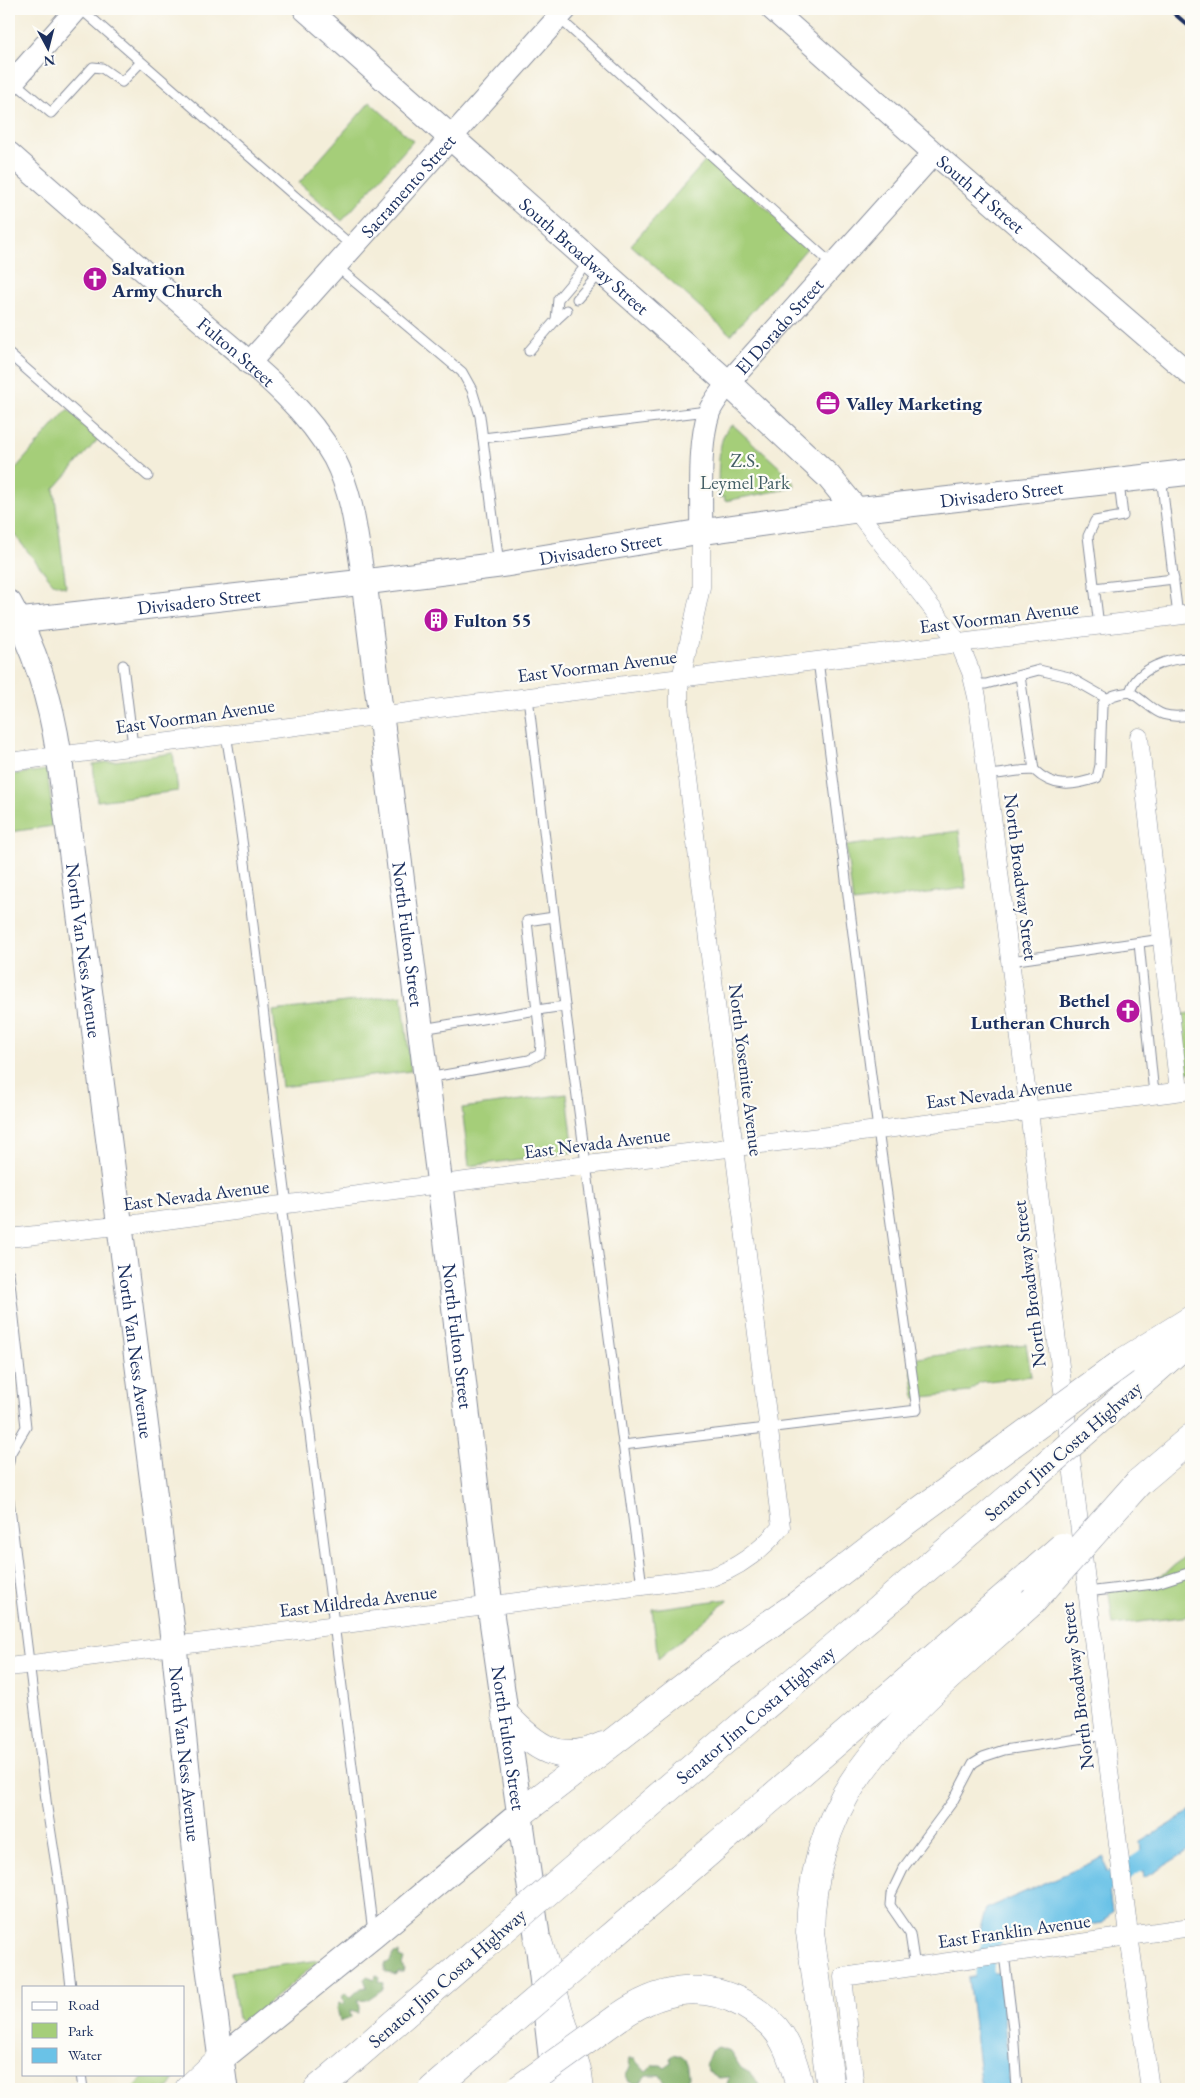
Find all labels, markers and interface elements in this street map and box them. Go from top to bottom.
north arrow [22,22,72,72]
text: N [42,51,56,71]
street label: Sacramento Street [355,129,461,243]
street label: South H Street [932,149,1030,239]
street label: South Broadway Street [514,191,655,320]
place label: Salvation Army Church [111,256,223,303]
church icon: Salvation Army Church [82,266,108,292]
street label: El Dorado Street [729,272,829,380]
street label: Fulton Street [192,311,281,392]
office icon: Valley Marketing [815,390,841,416]
place label: Valley Marketing [846,391,982,416]
park label: Z.S. Leymel Park [700,448,791,495]
street label: Divisadero Street [938,474,1065,513]
street label: Divisadero Street [537,526,664,571]
street label: Divisadero Street [136,581,262,620]
street label: East Voorman Avenue [918,595,1080,639]
building icon: Fulton 55 [423,607,449,633]
place label: Fulton 55 [454,608,532,633]
street label: East Voorman Avenue [516,644,678,688]
street label: East Voorman Avenue [114,692,276,740]
street label: North Broadway Street [998,792,1044,962]
street label: North Fulton Street [387,860,430,1008]
street label: North Van Ness Avenue [61,862,108,1039]
street label: North Yosemite Avenue [723,982,769,1158]
place label: Bethel Lutheran Church [971,988,1111,1035]
church icon: Bethel Lutheran Church [1115,998,1141,1024]
street label: East Nevada Avenue [924,1072,1074,1114]
street label: East Nevada Avenue [522,1122,672,1164]
street label: East Nevada Avenue [121,1174,271,1216]
street label: North Broadway Street [1006,1199,1052,1369]
street label: North Van Ness Avenue [112,1262,160,1440]
street label: North Fulton Street [437,1262,479,1410]
street label: Senator Jim Costa Highway [979,1375,1148,1527]
street label: East Mildreda Avenue [278,1579,438,1623]
street label: North Broadway Street [1054,1601,1100,1771]
street label: Senator Jim Costa Highway [670,1639,840,1789]
street label: North Fulton Street [486,1664,532,1812]
street label: North Van Ness Avenue [164,1665,207,1843]
street label: Senator Jim Costa Highway [363,1902,532,2054]
street label: East Franklin Avenue [936,1908,1092,1954]
legend [22,1986,185,2076]
text: Road [68,1995,100,2014]
text: Park [68,2021,95,2040]
text: Water [68,2045,102,2064]

